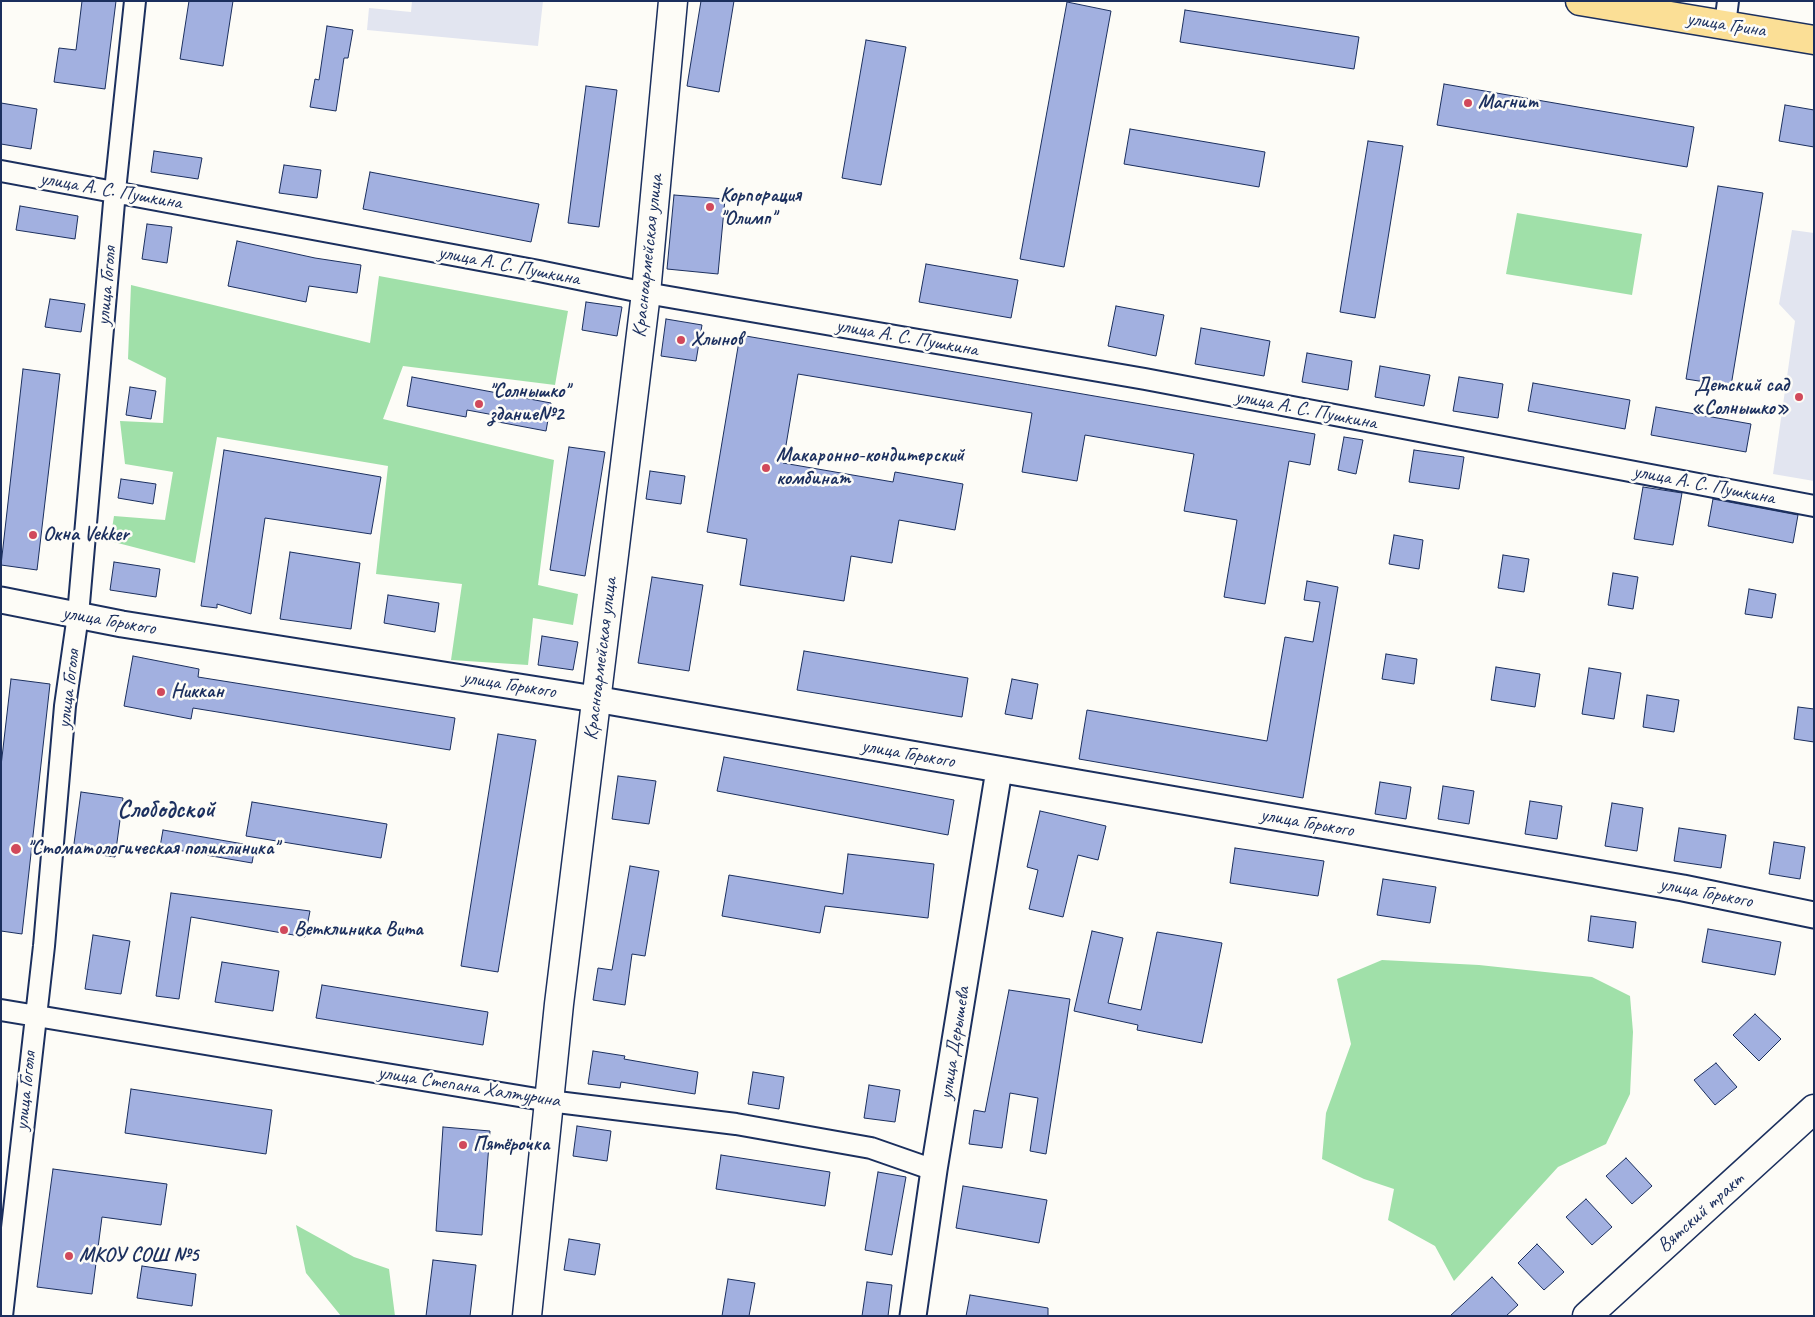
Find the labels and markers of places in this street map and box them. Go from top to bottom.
place label: Магнит [1478,91,1538,115]
marker: Магнит [1462,97,1474,109]
place label: Корпорация "Олимп" [720,184,801,231]
marker: Корпорация "Олимп" [704,201,716,213]
place label: Хлынов [691,328,743,352]
marker: Хлынов [675,334,687,346]
place label: Детский сад «Солнышко» [1691,374,1789,421]
place label: "Солнышко" здание№2 [489,380,569,427]
marker: Детский сад «Солнышко» [1793,391,1805,403]
marker: "Солнышко" здание№2 [473,398,485,410]
place label: Макаронно-кондитерский комбинат [776,444,964,491]
marker: Макаронно-кондитерский комбинат [760,462,772,474]
place label: Окна Vekker [43,523,128,547]
marker: Окна Vekker [27,529,39,541]
place label: Никкан [171,680,224,704]
marker: Никкан [155,686,167,698]
place label: "Стоматологическая поликлиника" [27,837,278,861]
marker: "Стоматологическая поликлиника" [9,842,23,856]
place label: Ветклиника Вита [294,918,423,942]
marker: Ветклиника Вита [278,924,290,936]
place label: Пятёрочка [473,1133,550,1157]
marker: Пятёрочка [457,1139,469,1151]
place label: МКОУ СОШ №5 [79,1244,198,1268]
marker: МКОУ СОШ №5 [63,1250,75,1262]

